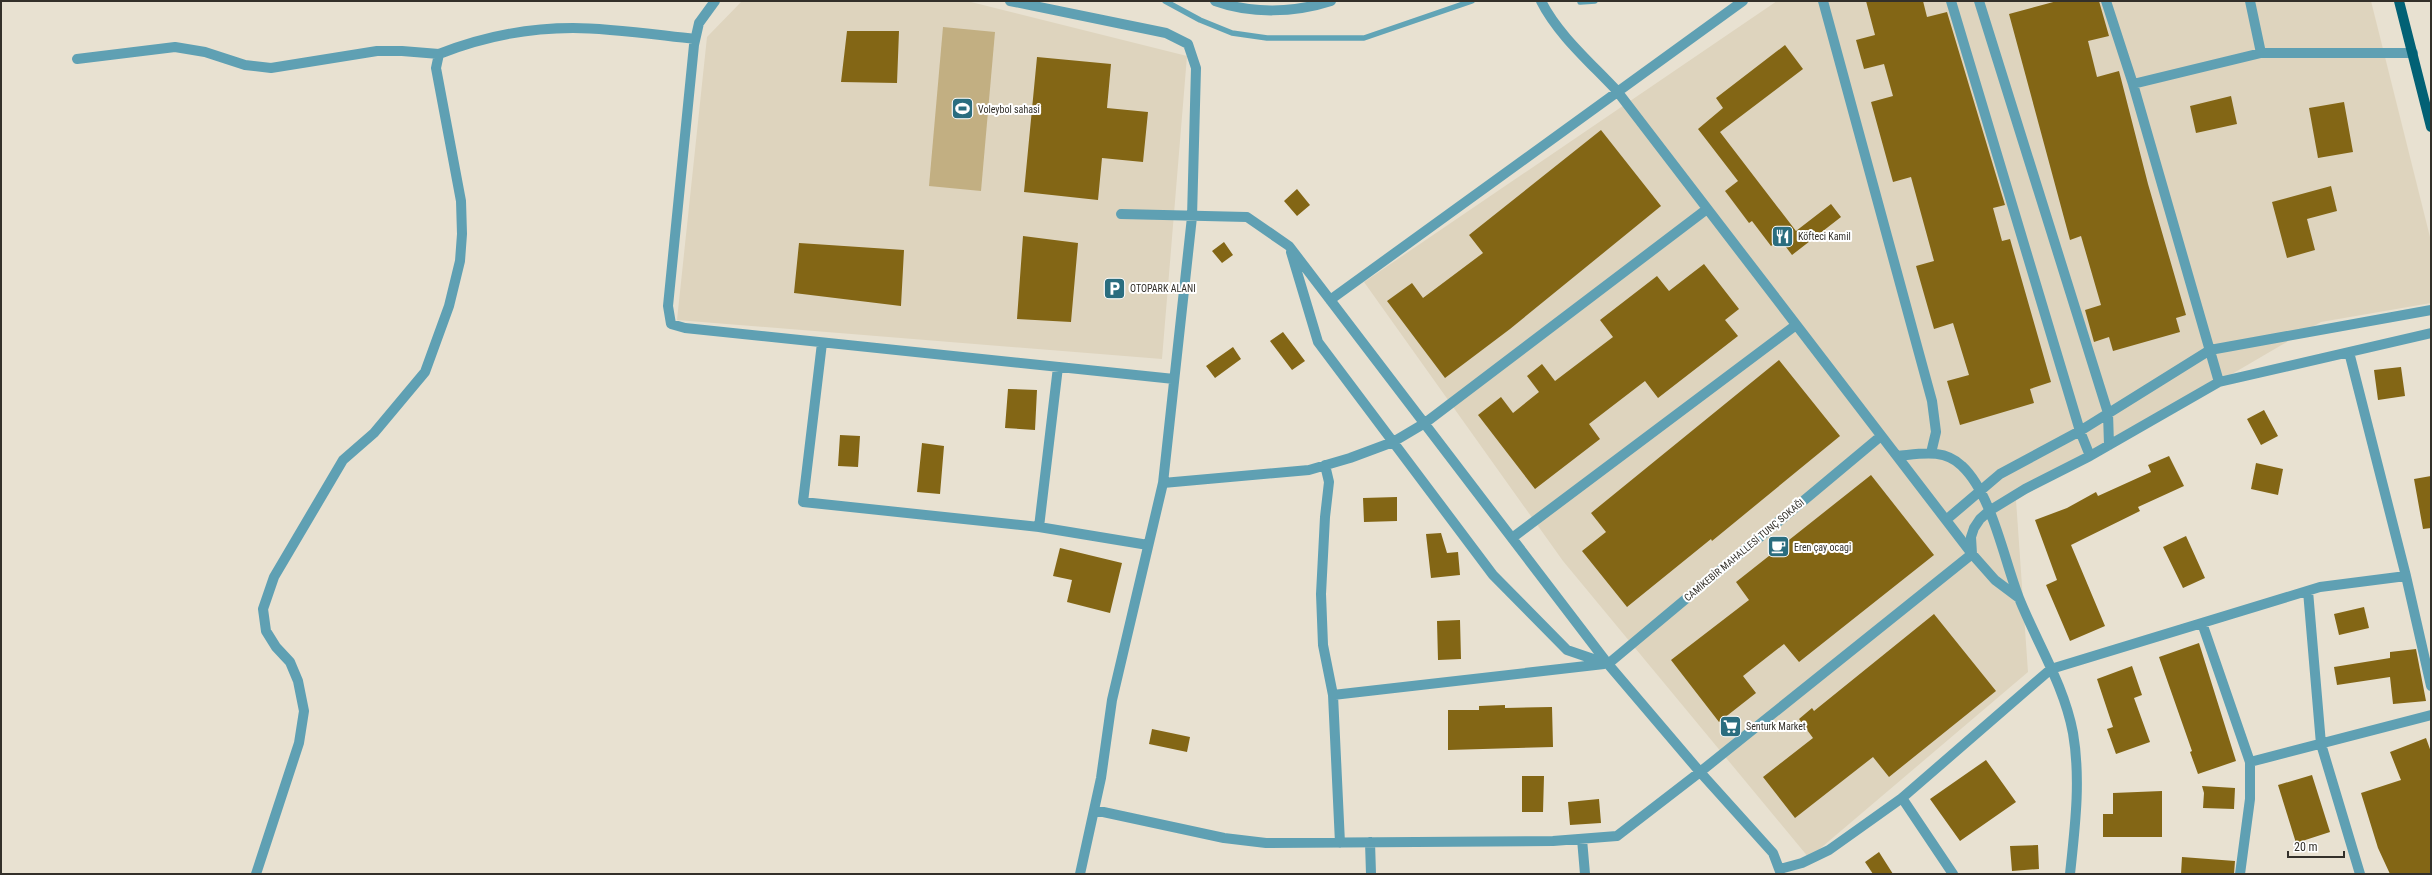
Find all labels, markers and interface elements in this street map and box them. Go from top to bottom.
sports icon: Voleybol sahasi [949,96,975,122]
place label: Voleybol sahasi [978,104,1040,115]
restaurant icon: Köfteci Kamil [1769,223,1795,249]
place label: Köfteci Kamil [1798,231,1851,242]
parking icon: OTOPARK ALANI [1102,275,1128,301]
place label: OTOPARK ALANI [1130,283,1196,294]
street label: CAMİKEBİR MAHALLESİ TUNÇ SOKAĞI [1681,496,1806,603]
cafe icon: Eren çay ocagi [1765,534,1791,560]
place label: Eren çay ocagi [1794,542,1851,553]
supermarket icon: Senturk Market [1718,713,1744,739]
place label: Senturk Market [1746,721,1806,732]
scale bar [2288,833,2344,859]
text: 20 m [2294,840,2318,854]

